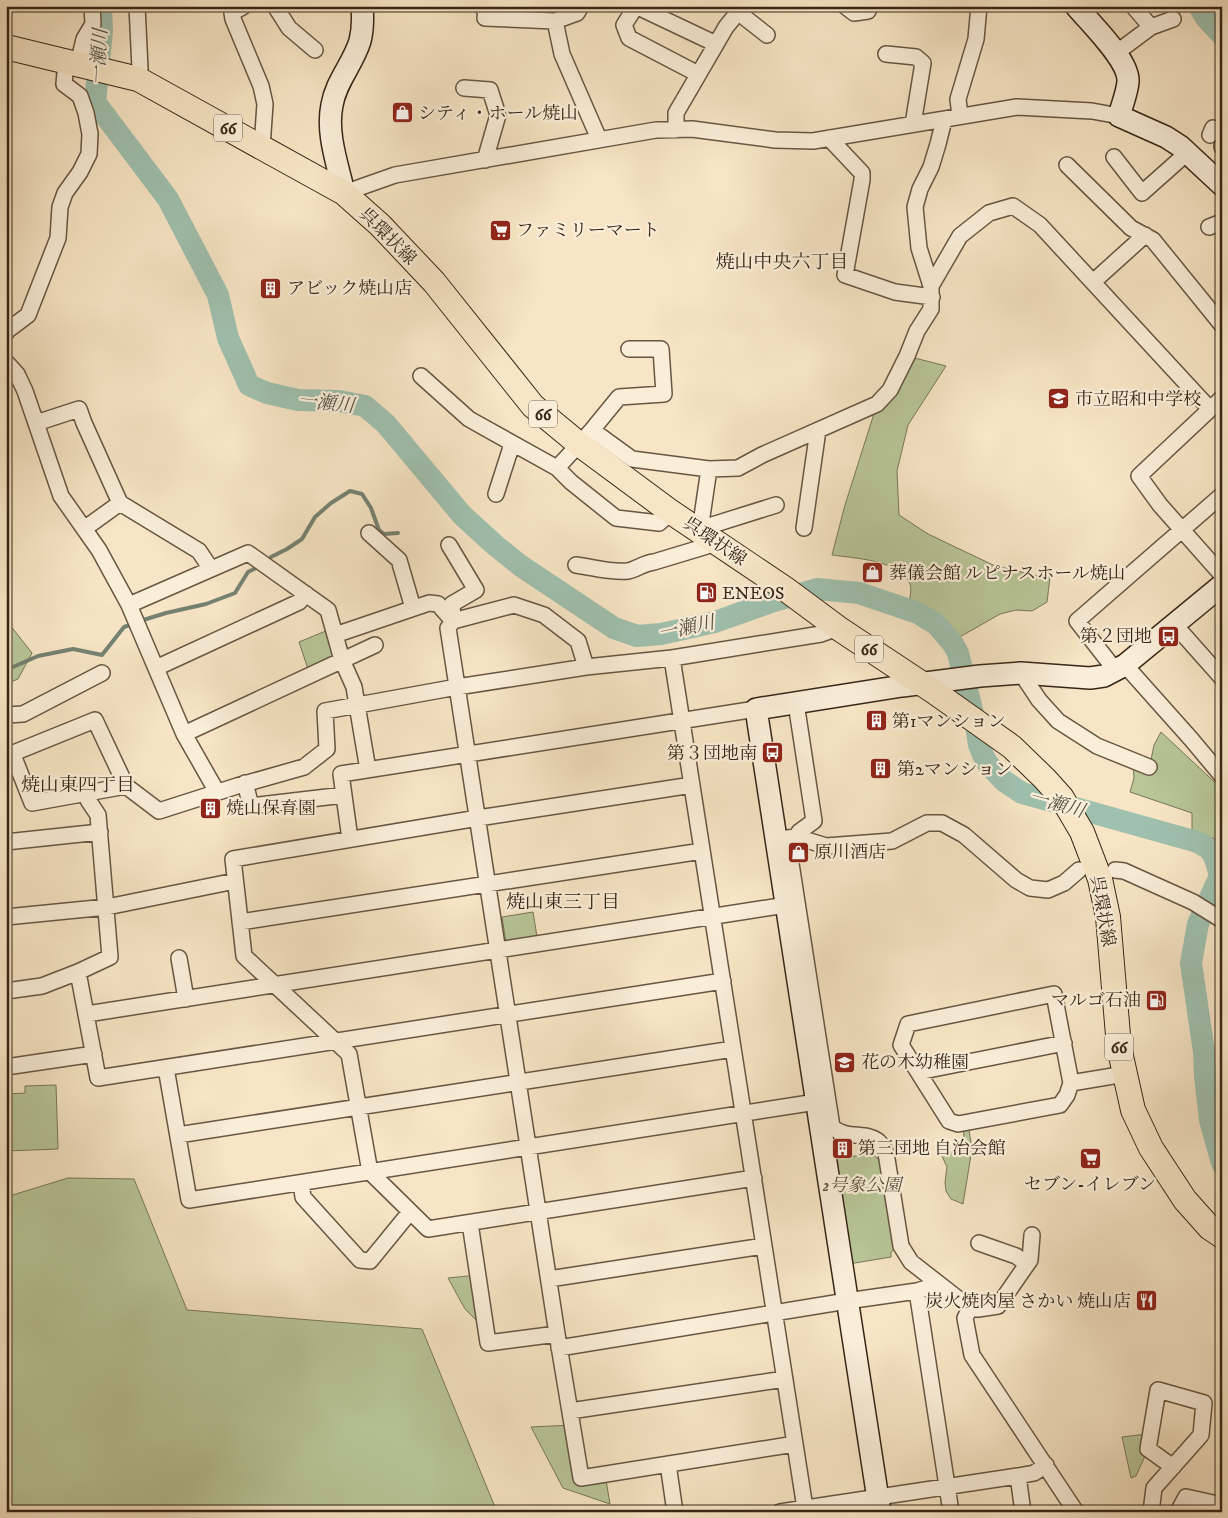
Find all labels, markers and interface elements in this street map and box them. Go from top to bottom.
water label: 一瀬川 [87,26,113,86]
shop icon: シティ・ホール焼山 [390,101,414,125]
place label: シティ・ホール焼山 [418,103,578,125]
road number: 66 [214,115,242,142]
street label: 呉環状線 [354,203,421,270]
supermarket icon: ファミリーマート [488,218,512,242]
place label: ファミリーマート [516,220,660,242]
district label: 焼山中央六丁目 [715,251,849,274]
building icon: アビック焼山店 [259,276,283,300]
place label: アビック焼山店 [287,278,412,300]
school or university icon: 市立昭和中学校 [1047,387,1071,411]
water label: 一瀬川 [296,389,357,418]
place label: 市立昭和中学校 [1075,389,1201,411]
road number: 66 [529,400,557,428]
street label: 呉環状線 [678,513,750,571]
shop icon: 葬儀会館 ルピナスホール焼山 [861,561,885,585]
place label: 葬儀会館 ルピナスホール焼山 [889,563,1126,585]
fuel station icon: ENEOS [694,581,718,605]
place label: ENEOS [722,583,784,605]
water label: 一瀬川 [656,611,719,646]
bus stop icon: 第２団地 [1156,624,1180,648]
place label: 第２団地 [1080,626,1152,648]
road number: 66 [855,636,883,662]
building icon: 第1マンション [864,709,888,733]
place label: 第1マンション [892,711,1006,733]
bus stop icon: 第３団地南 [761,741,785,765]
place label: 第３団地南 [667,743,757,765]
building icon: 第2マンション [869,757,893,781]
place label: 第2マンション [897,759,1013,781]
district label: 焼山東四丁目 [21,774,135,797]
water label: 一瀬川 [1026,786,1089,824]
building icon: 焼山保育園 [198,796,222,820]
place label: 焼山保育園 [226,798,316,820]
shop icon: 原川酒店 [786,840,810,864]
place label: 原川酒店 [814,842,886,864]
street label: 呉環状線 [1085,874,1119,949]
district label: 焼山東三丁目 [506,891,620,914]
fuel station icon: マルゴ石油 [1145,988,1169,1012]
place label: マルゴ石油 [1051,990,1141,1012]
road number: 66 [1105,1034,1133,1060]
school or university icon: 花の木幼稚園 [833,1050,857,1074]
place label: 花の木幼稚園 [861,1052,969,1074]
building icon: 第三団地 自治会館 [830,1136,854,1160]
place label: 第三団地 自治会館 [858,1138,1006,1160]
supermarket icon: セブン-イレブン [1078,1147,1102,1171]
place label: セブン-イレブン [1024,1174,1156,1196]
park label: 2号象公園 [823,1175,904,1197]
restaurant icon: 炭火焼肉屋 さかい 焼山店 [1135,1289,1159,1313]
place label: 炭火焼肉屋 さかい 焼山店 [925,1291,1131,1313]

